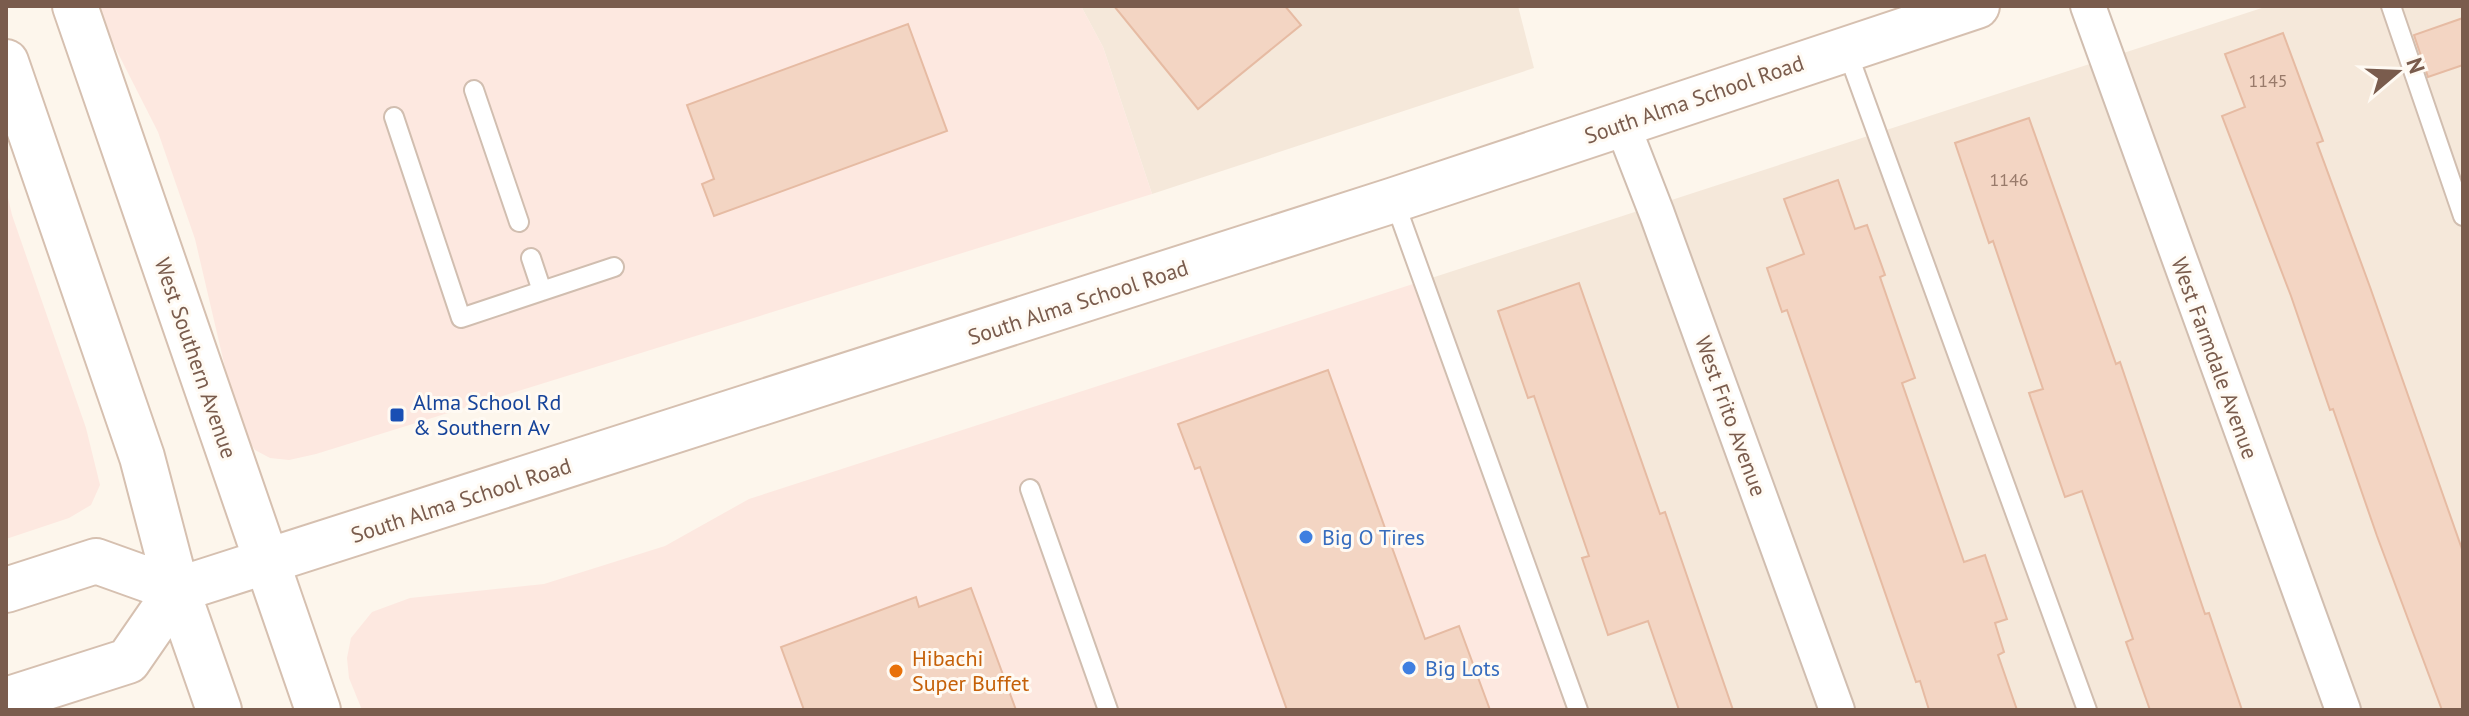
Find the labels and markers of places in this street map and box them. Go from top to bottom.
place label: Alma School Rd & Southern Av [413,388,561,441]
marker: Alma School Rd & Southern Av [388,406,406,424]
place label: Big O Tires [1322,523,1425,551]
marker: Big O Tires [1297,528,1315,546]
place label: Hibachi Super Buffet [912,644,1030,697]
place label: Big Lots [1425,654,1500,682]
marker: Big Lots [1400,659,1418,677]
marker: Hibachi Super Buffet [887,662,905,680]

